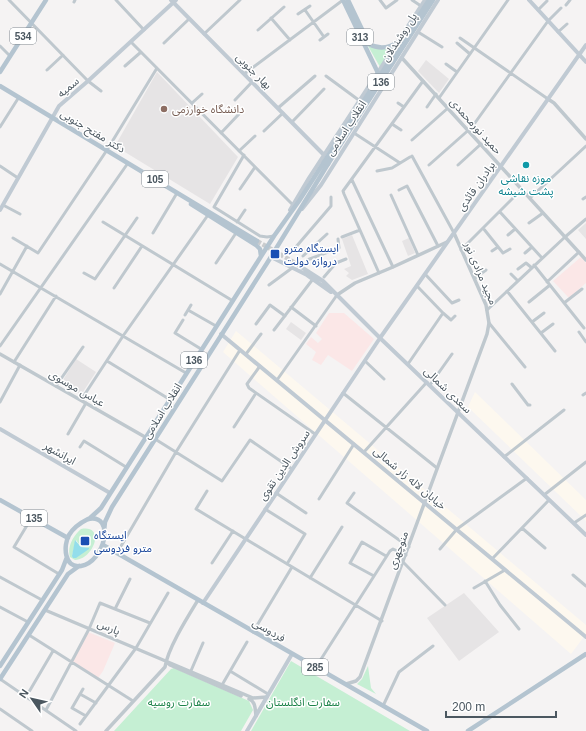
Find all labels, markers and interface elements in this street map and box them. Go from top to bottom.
street label: پل روشندلان [379,10,421,65]
road number: 534 [10,28,36,44]
road number: 313 [347,29,373,45]
street label: بهار جنوبی [233,51,274,92]
street label: سمیه [55,74,82,100]
road number: 136 [368,74,394,90]
street label: حمید نورمحمدی [447,96,505,157]
street label: انقلاب اسلامی [324,98,369,158]
place label: دانشگاه خوارزمی [172,103,244,116]
marker: دانشگاه خوارزمی [159,104,169,114]
street label: دکتر مفتح جنوبی [57,107,128,157]
street label: برادران قائدی [455,159,498,213]
marker: موزه نقاشی پشت شیشه [521,160,531,170]
road number: 105 [142,171,168,187]
place label: موزه نقاشی پشت شیشه [498,172,554,199]
street label: مجید مرادی نور [461,239,500,307]
place label: ایستگاه مترو دروازه دولت [284,242,339,268]
marker: ایستگاه مترو دروازه دولت [269,248,281,260]
road number: 136 [181,352,207,368]
street label: سعدی شمالی [421,365,474,416]
street label: عباس موسوی [47,367,107,410]
street label: انقلاب اسلامی [140,381,185,442]
street label: سروش الدین تقوی [256,427,313,503]
street label: ایرانشهر [41,439,78,468]
street label: خیابان لاله زار شمالی [371,444,449,513]
road number: 135 [21,510,47,526]
place label: ایستگاه مترو فردوسی [94,529,152,555]
street label: منوچهری [386,529,412,571]
marker: ایستگاه مترو فردوسی [79,535,91,547]
street label: فردوسی [250,616,288,645]
street label: پارس [95,617,122,639]
road number: 285 [302,659,328,675]
north arrow [12,679,52,719]
text: N [17,687,31,700]
scale bar [446,693,556,719]
park label: سفارت روسیه [148,696,211,709]
park label: سفارت انگلستان [266,696,340,709]
text: 200 m [452,700,485,714]

